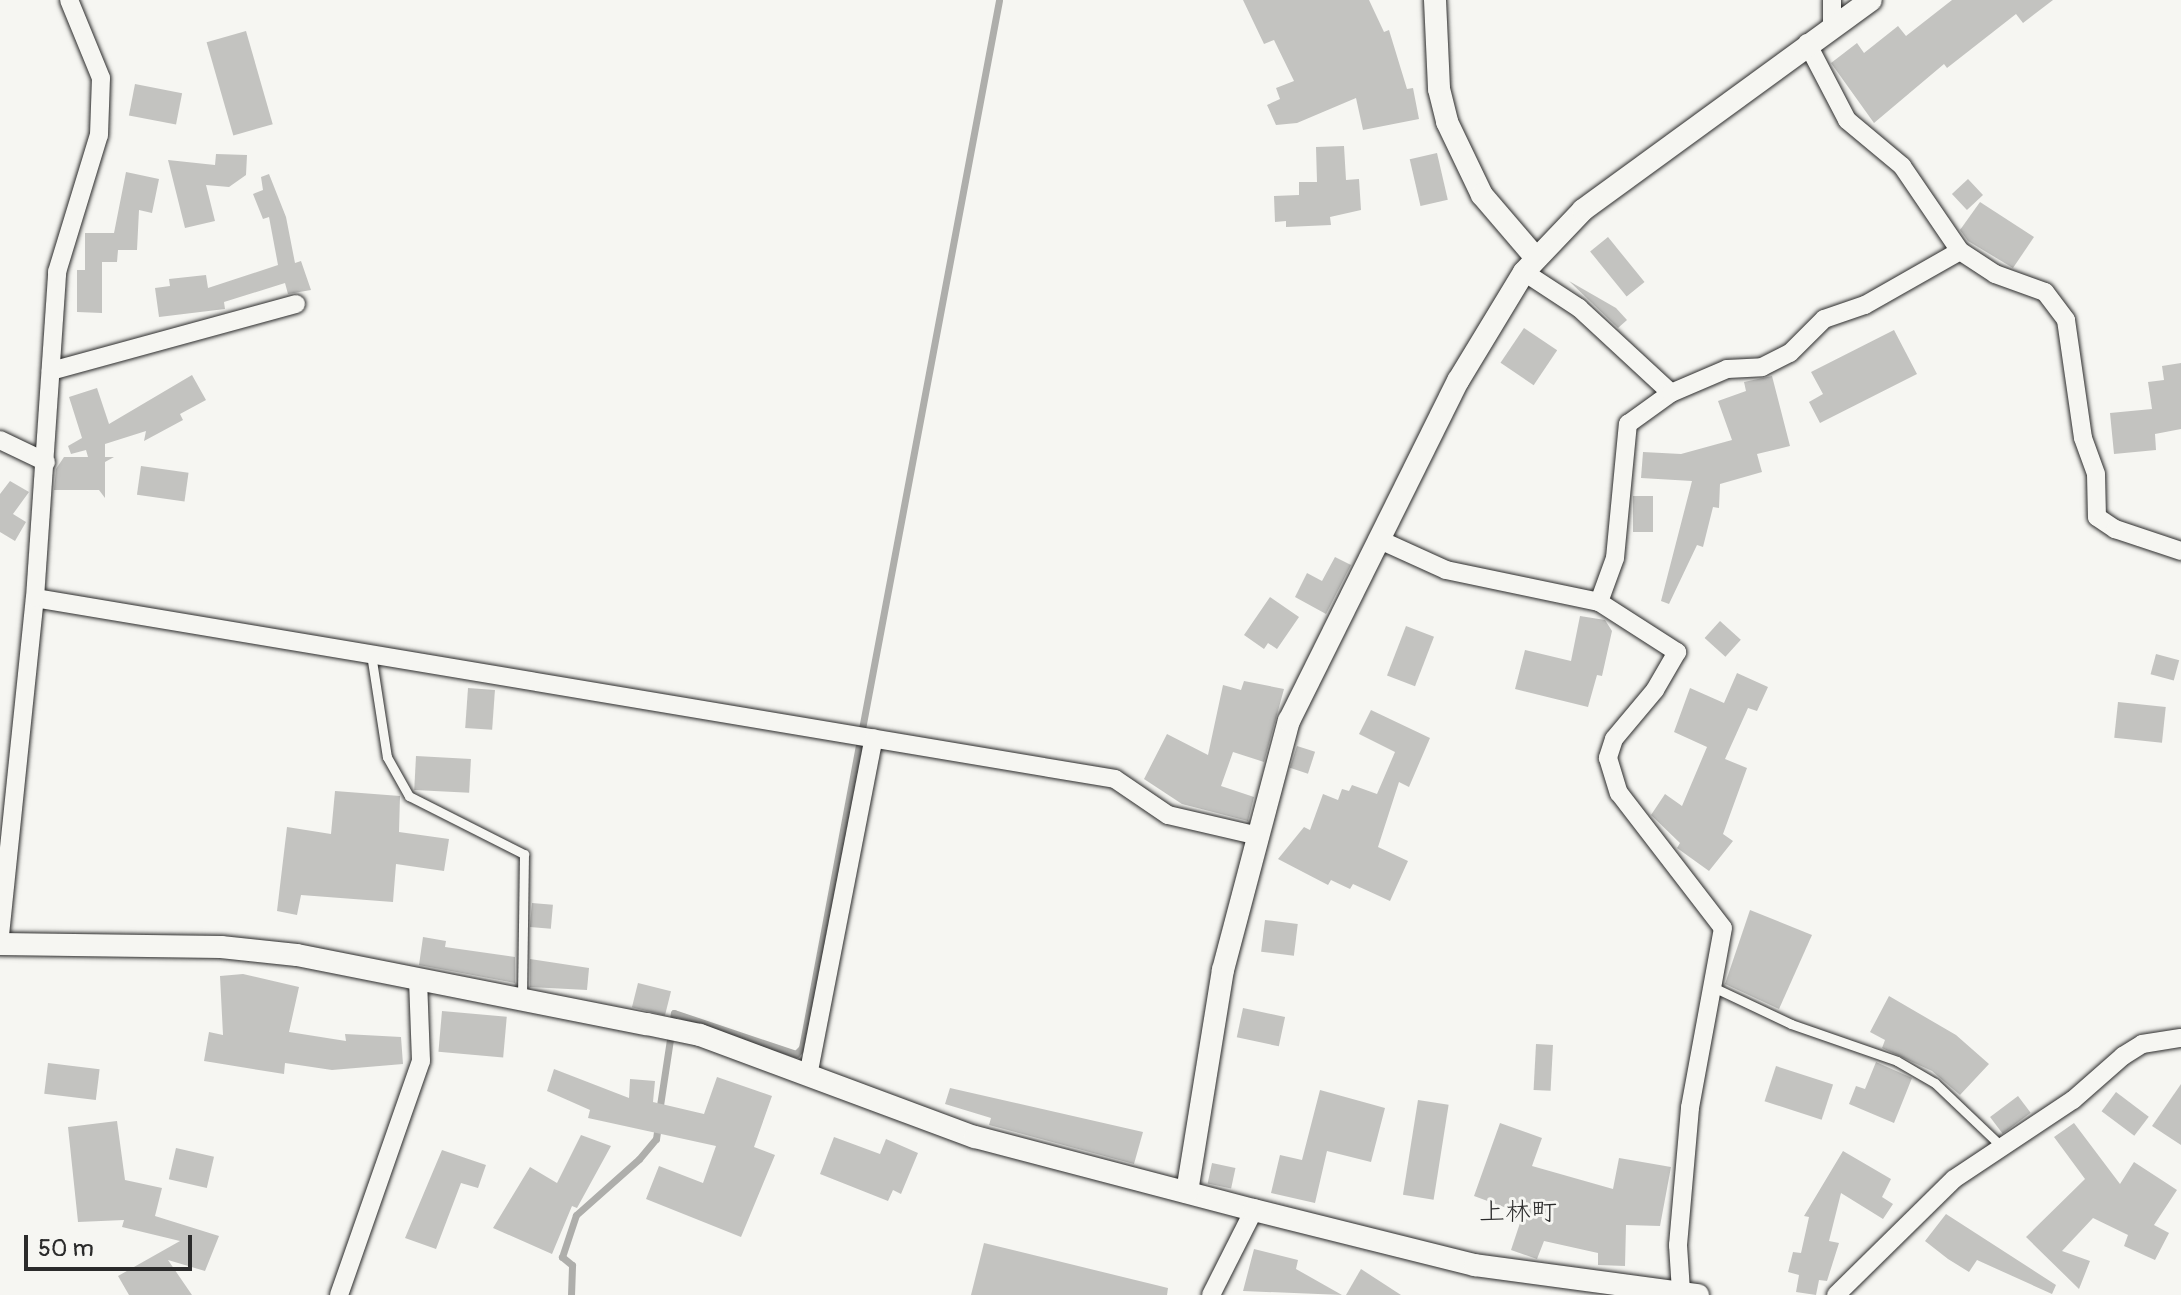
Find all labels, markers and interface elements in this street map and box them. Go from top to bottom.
district label: 上林町 [1479,1197,1557,1229]
scale bar [28,1219,196,1269]
text: 50 m [38,1234,94,1263]

